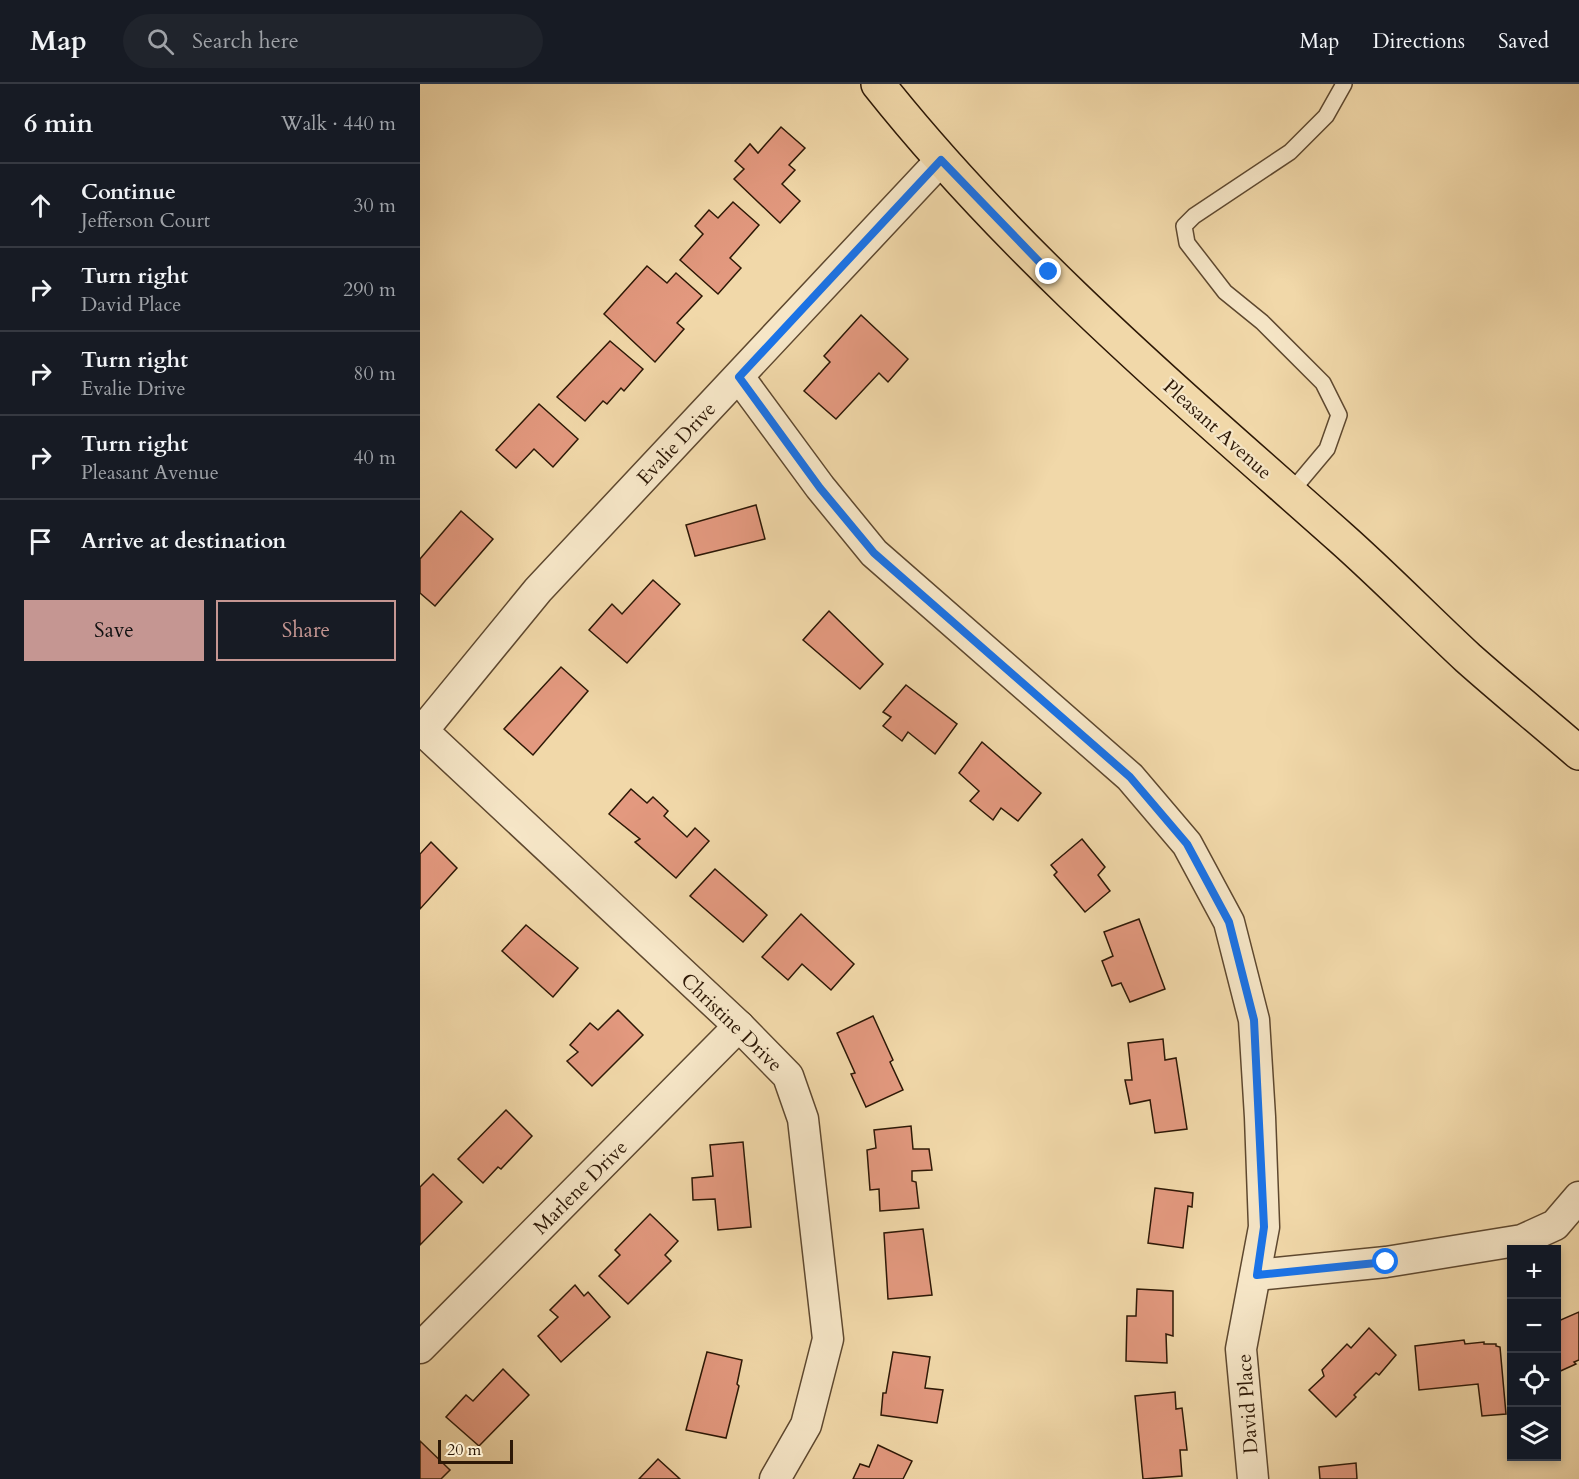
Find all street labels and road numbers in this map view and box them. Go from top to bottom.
street label: Pleasant Avenue [1157,373,1278,486]
street label: Evalie Drive [631,396,722,491]
street label: Christine Drive [675,967,789,1078]
street label: Marlene Drive [527,1134,633,1240]
street label: David Place [1231,1353,1264,1455]

